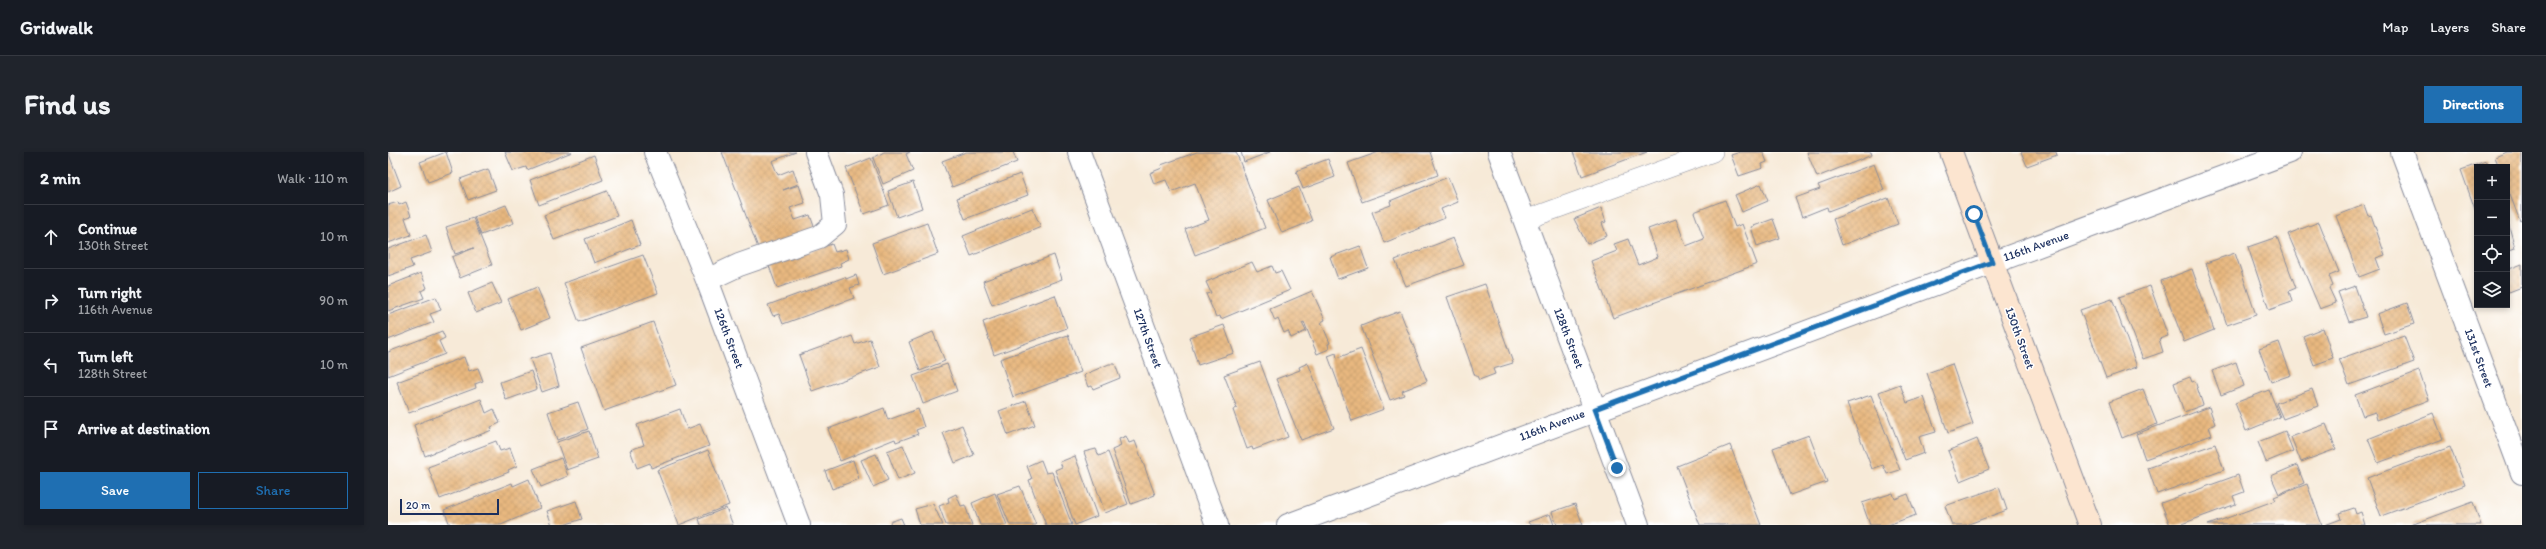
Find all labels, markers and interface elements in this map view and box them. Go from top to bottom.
text: Gridwalk [20,16,93,39]
text: Map [2383,19,2408,36]
text: Layers [2430,19,2469,36]
text: Share [2491,19,2526,36]
button: Directions [2424,86,2522,123]
text: Find us [24,87,111,121]
map controls [2474,164,2510,308]
button: + [2474,164,2510,200]
text: 2 min [40,168,80,188]
text: Walk · 110 m [277,171,348,186]
button: − [2474,200,2510,236]
route start [1965,205,1983,223]
text: Continue [78,220,137,238]
icon: ahead [40,226,62,248]
street label: 116th Avenue [2001,228,2071,264]
text: 10 m [320,229,348,244]
button: locate [2474,236,2510,272]
text: 130th Street [78,238,148,253]
button: layers [2474,272,2510,308]
text: Turn right [78,284,142,302]
icon: right [40,290,62,312]
text: 90 m [319,293,348,308]
text: 116th Avenue [78,302,153,317]
street label: 130th Street [2002,305,2038,371]
street label: 126th Street [711,306,747,371]
street label: 127th Street [1131,306,1166,371]
street label: 128th Street [1551,306,1587,371]
street label: 131st Street [2462,326,2496,390]
text: Turn left [78,348,133,366]
icon: left [40,354,62,376]
text: 10 m [320,357,348,372]
text: 128th Street [78,366,147,381]
street label: 116th Avenue [1517,406,1587,444]
icon: arrive [40,418,62,440]
text: Arrive at destination [78,420,210,438]
route end [1608,459,1626,477]
button: Save [40,472,190,509]
button: Share [198,472,348,509]
scale bar [400,497,499,516]
text: 20 m [406,499,430,512]

